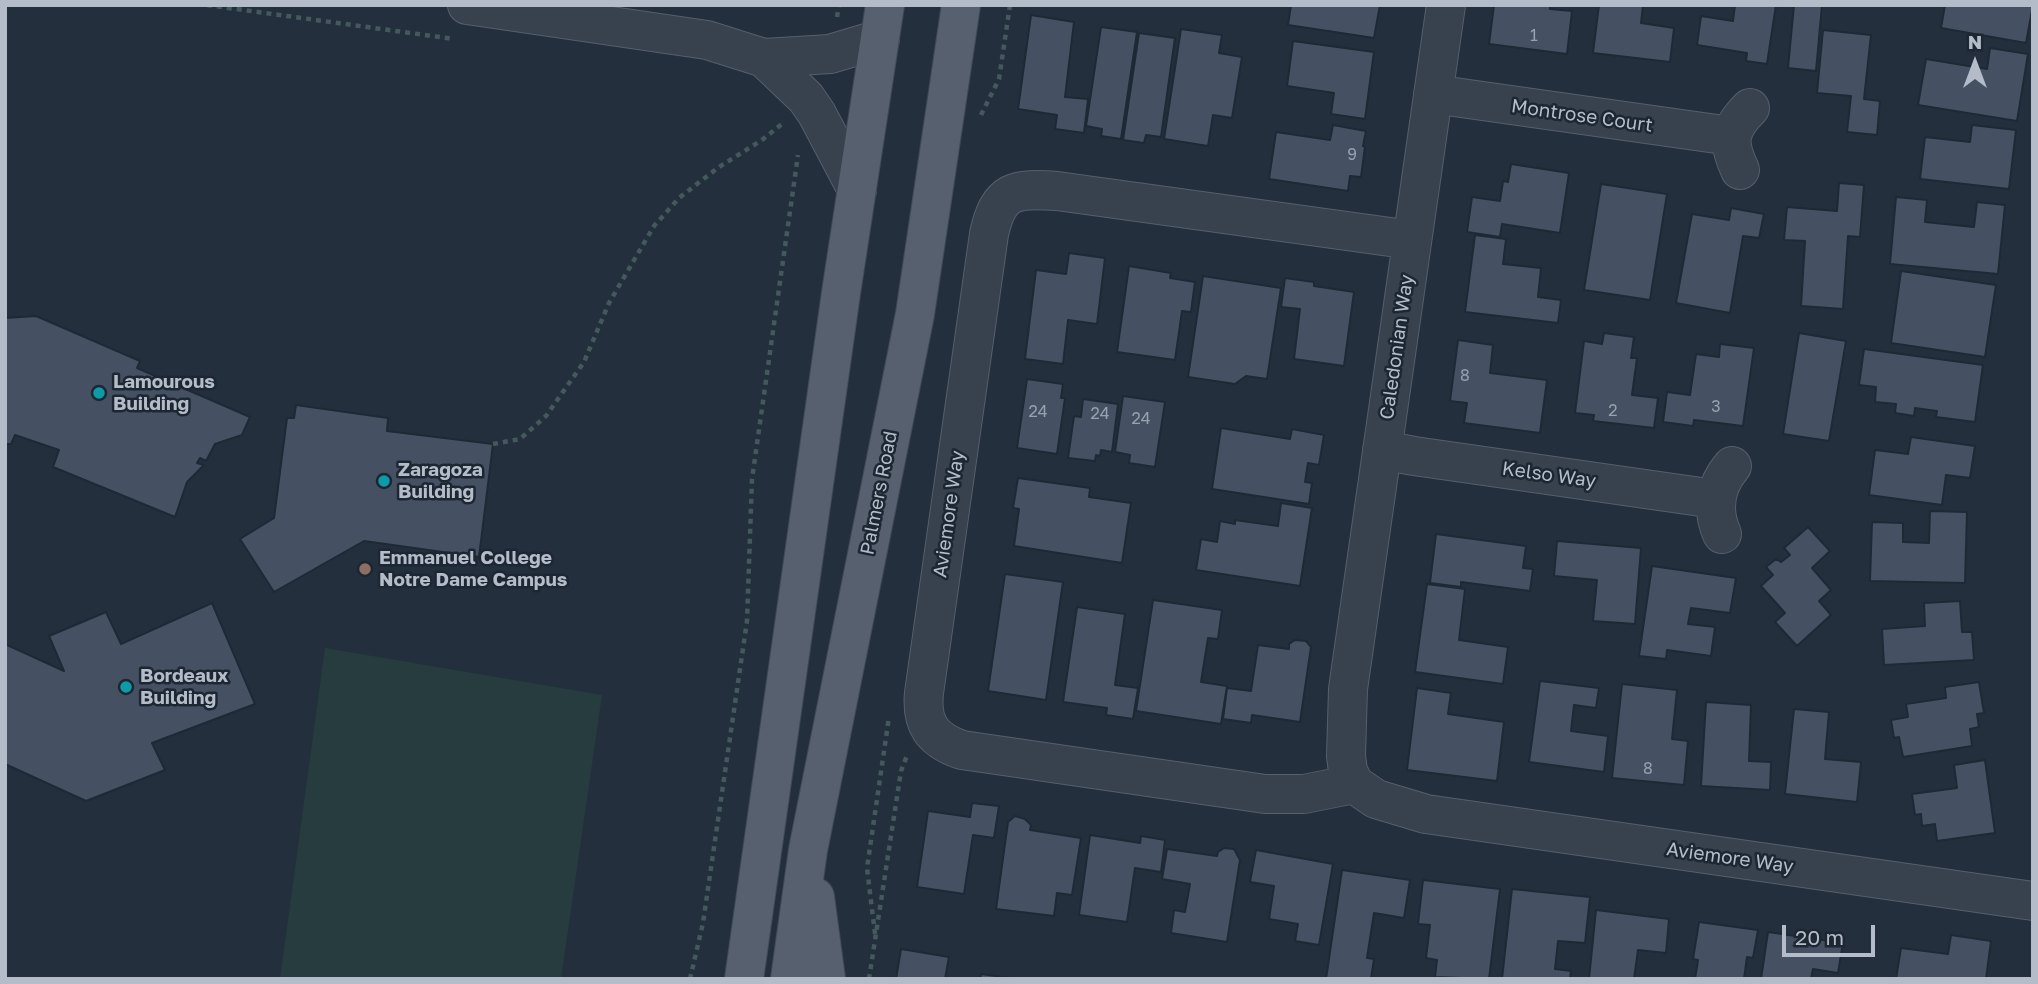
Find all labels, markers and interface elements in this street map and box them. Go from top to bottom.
house number: 1 [1530,26,1538,46]
north arrow [1940,28,2010,98]
text: N [1968,30,1982,53]
street label: Montrose Court [1510,95,1654,137]
house number: 9 [1347,145,1357,165]
street label: Caledonian Way [1376,273,1418,421]
house number: 8 [1460,366,1470,386]
place label: Lamourous Building [113,371,215,415]
marker: Lamourous Building [91,385,107,401]
house number: 3 [1711,397,1721,417]
house number: 2 [1608,401,1618,421]
house number: 24 [1028,402,1048,422]
house number: 24 [1090,404,1110,424]
house number: 24 [1131,409,1151,429]
street label: Palmers Road [856,429,902,557]
street label: Aviemore Way [929,449,969,579]
street label: Kelso Way [1501,457,1597,493]
place label: Zaragoza Building [398,459,483,503]
marker: Zaragoza Building [376,473,392,489]
place label: Emmanuel College Notre Dame Campus [379,547,567,591]
marker: Emmanuel College Notre Dame Campus [357,561,373,577]
place label: Bordeaux Building [140,665,228,709]
marker: Bordeaux Building [118,679,134,695]
house number: 8 [1643,759,1653,779]
street label: Aviemore Way [1665,838,1795,878]
scale bar [1786,911,1879,955]
text: 20 m [1795,924,1844,950]

